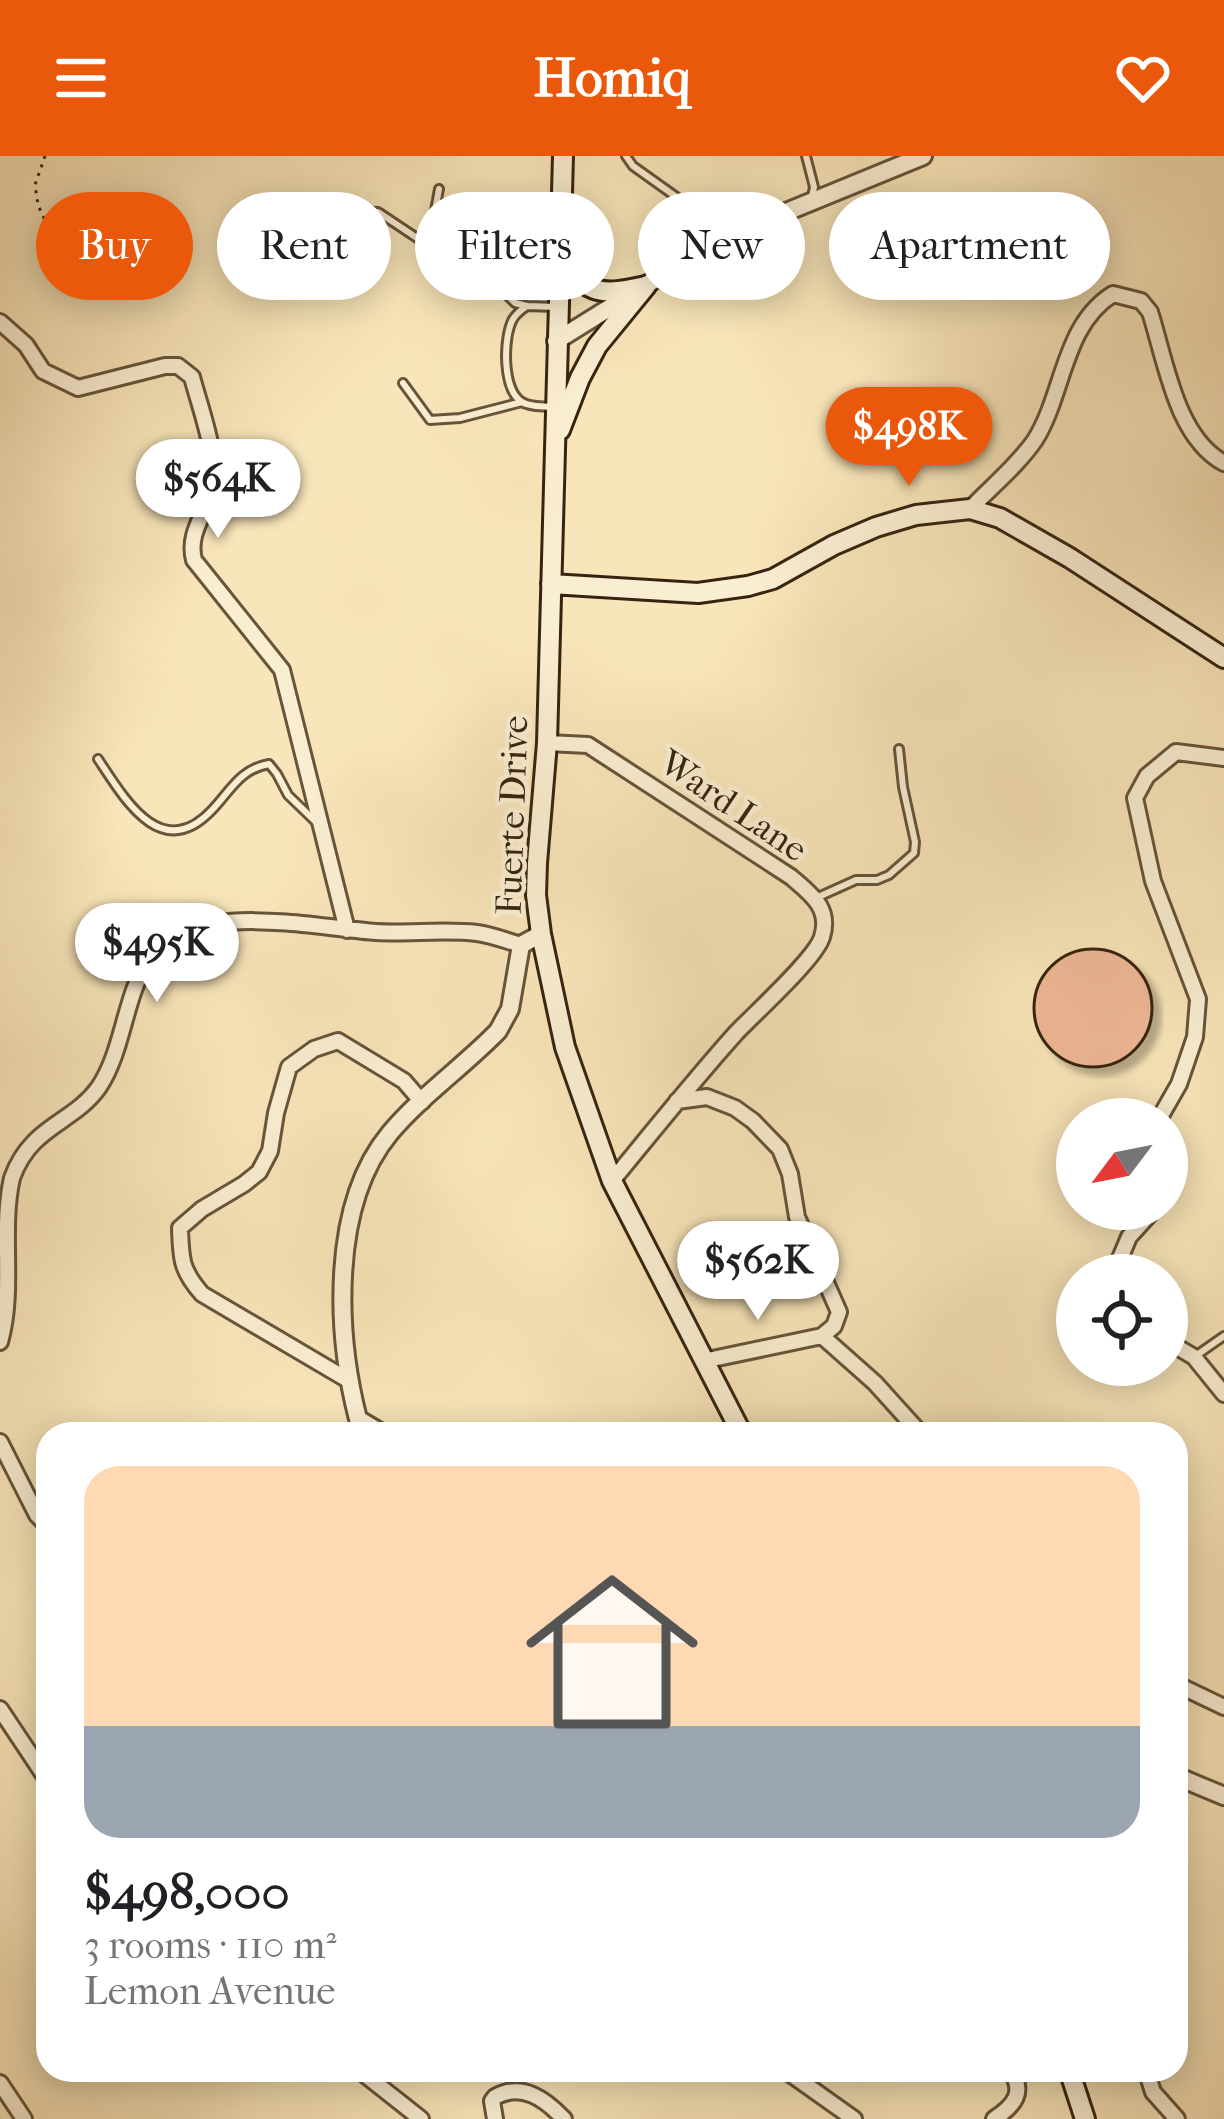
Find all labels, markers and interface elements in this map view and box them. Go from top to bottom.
icon: menu [48,45,114,111]
icon: heart [1110,45,1176,111]
text: Homiq [533,47,691,110]
chip: Buy [36,192,193,300]
chip: Rent [217,192,391,300]
chip: Filters [415,192,614,300]
chip: New [638,192,805,300]
chip: Apartment [829,192,1110,300]
pin: $498K [825,387,993,489]
text: $498K [853,403,965,449]
pin: $564K [134,439,302,541]
text: $564K [163,455,273,501]
street label: Fuerte Drive [488,715,536,915]
street label: Ward Lane [651,741,815,870]
pin: $495K [73,903,241,1005]
text: $495K [102,919,212,965]
north arrow [1056,1098,1188,1230]
map controls [1056,1098,1188,1386]
pin: $562K [674,1221,842,1323]
text: $562K [704,1237,812,1283]
button: locate [1056,1254,1188,1386]
icon: home [504,1544,720,1760]
text: $498,000 [84,1862,290,1922]
text: 3 rooms · 110 m² [84,1922,336,1968]
text: Lemon Avenue [84,1968,336,2014]

